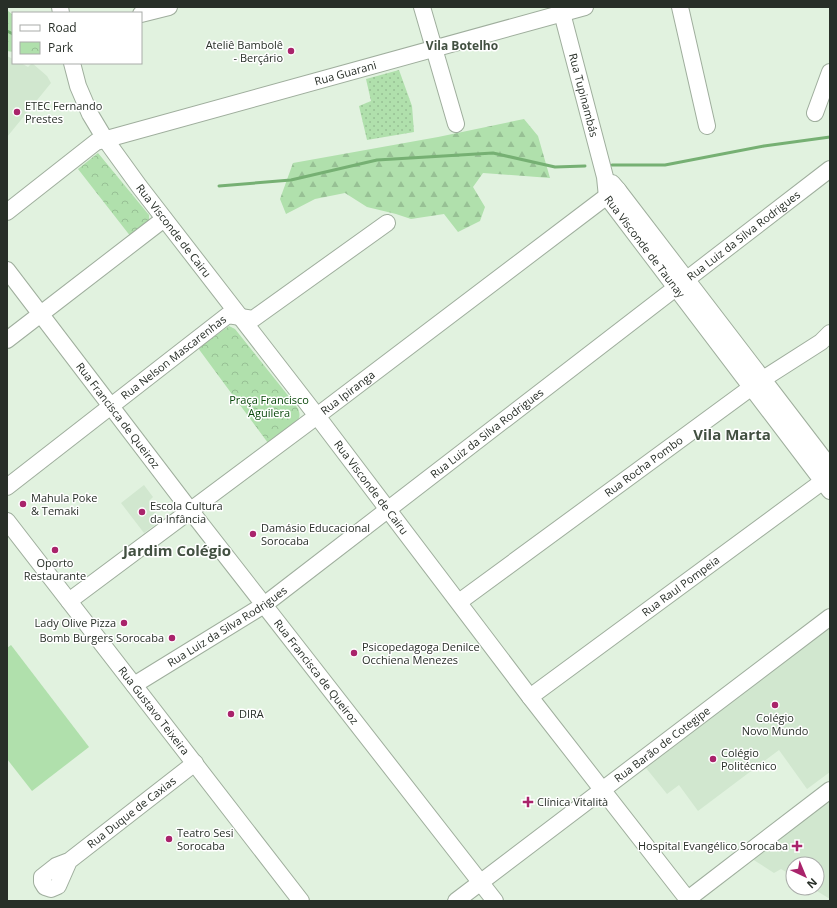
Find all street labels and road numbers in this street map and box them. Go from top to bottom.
street label: Rua Tupinambás [566,52,602,139]
street label: Rua Guarani [313,57,378,88]
street label: Rua Visconde de Cairu [133,181,215,280]
street label: Rua Luiz da Silva Rodrigues [684,187,803,284]
street label: Rua Visconde de Taunay [601,192,689,301]
street label: Rua Nelson Mascarenhas [117,311,229,403]
street label: Rua Francisca de Queiroz [73,359,164,471]
street label: Rua Ipiranga [317,367,378,418]
street label: Rua Luiz da Silva Rodrigues [427,384,546,481]
street label: Rua Rocha Pombo [601,432,686,500]
street label: Rua Visconde de Cairu [331,437,412,537]
street label: Rua Raul Pompeia [638,552,722,619]
street label: Rua Luiz da Silva Rodrigues [164,582,290,670]
street label: Rua Francisca de Queiroz [271,616,362,727]
street label: Rua Gustavo Teixeira [115,663,193,758]
street label: Rua Barão de Cotegipe [611,703,713,785]
street label: Rua Duque de Caxias [84,773,179,851]

